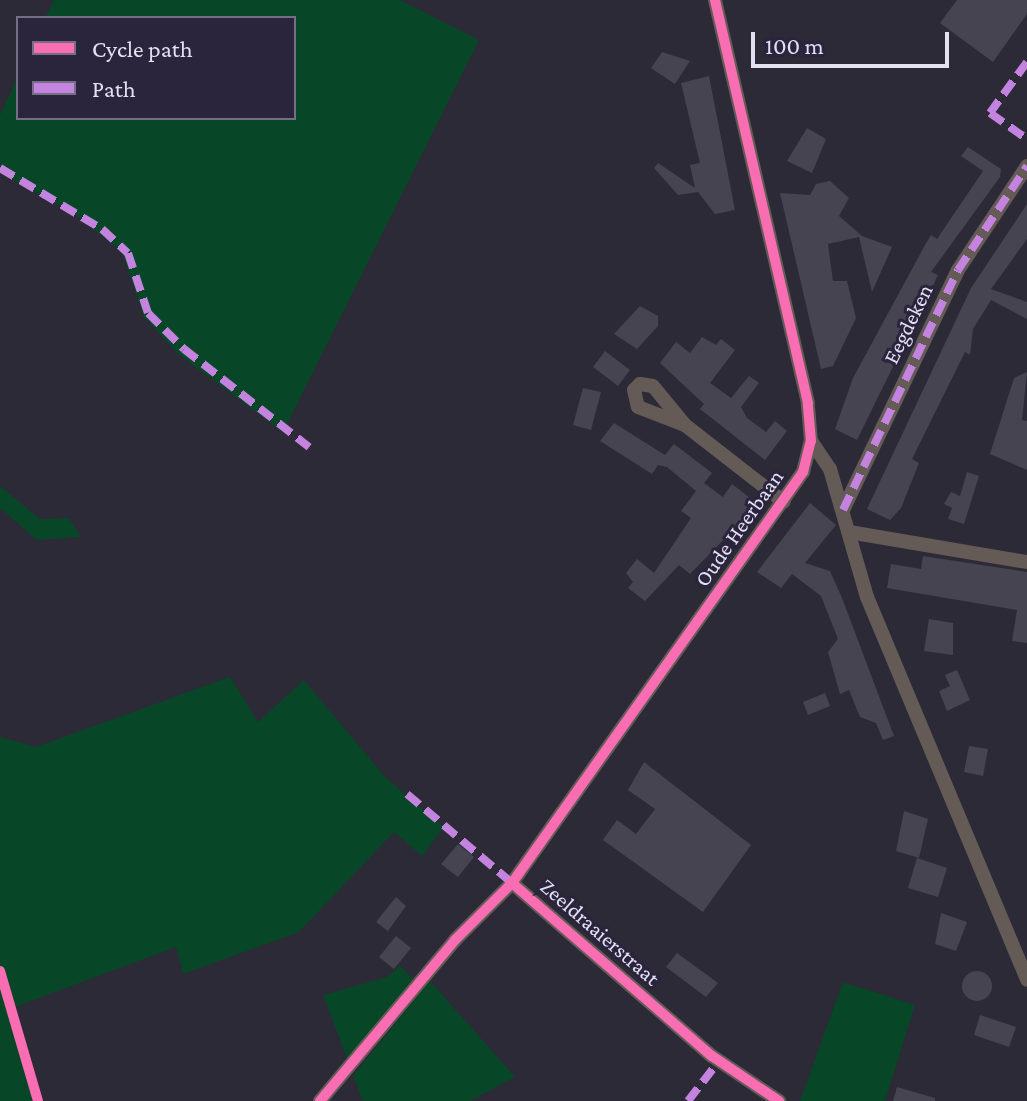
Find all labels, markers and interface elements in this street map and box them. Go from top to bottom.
legend [16,16,296,120]
scale bar [755,16,953,66]
text: 100 m [765,32,824,59]
text: Cycle path [92,35,193,62]
text: Path [92,75,136,102]
street label: Eegdeken [877,280,939,368]
street label: Oude Heerbaan [689,464,789,592]
street label: Zeeldraaierstraat [535,873,665,991]

